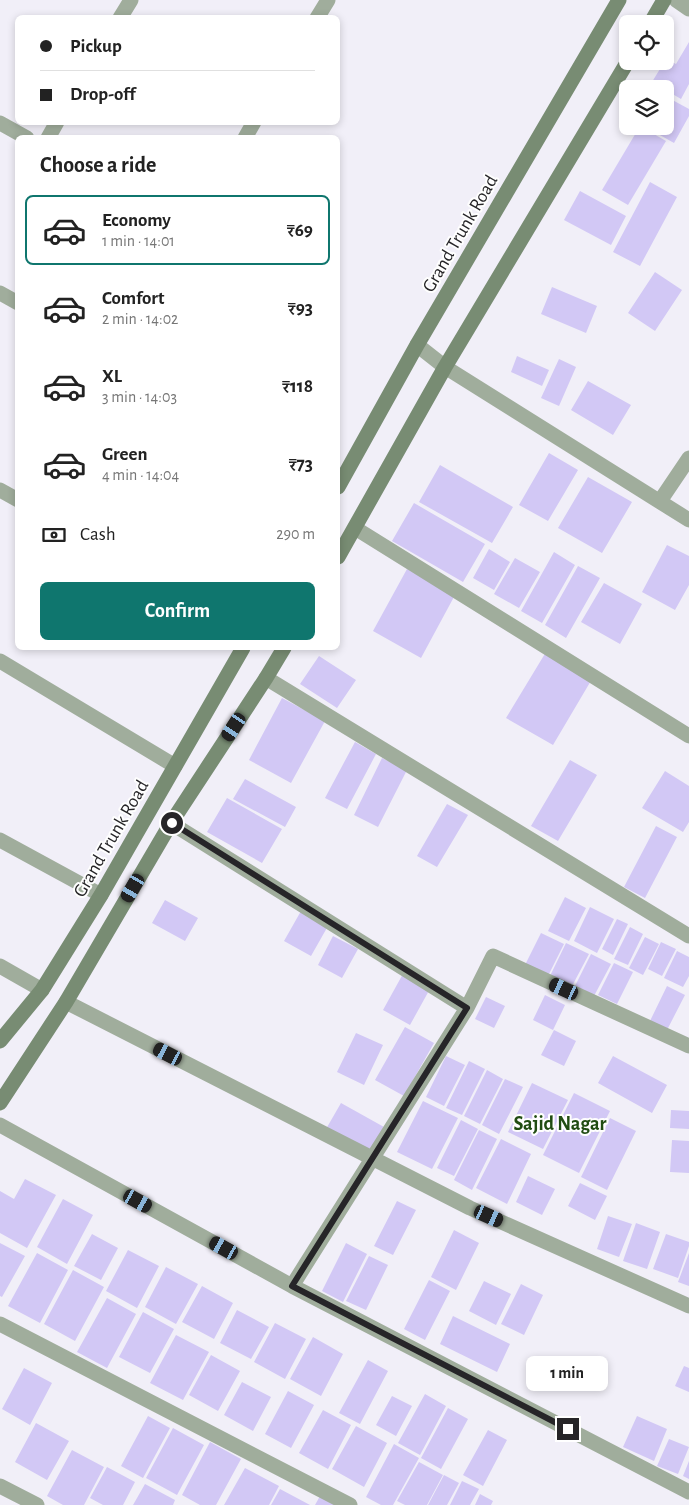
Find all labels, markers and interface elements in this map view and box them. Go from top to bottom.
map controls [619,15,674,135]
button: locate [619,15,674,70]
text: Pickup [70,37,122,56]
button: layers [619,80,674,135]
text: Drop-off [70,85,135,104]
text: Choose a ride [40,154,156,176]
street label: Grand Trunk Road [419,172,501,295]
icon: car [42,208,87,253]
text: Economy [102,211,171,230]
text: ₹69 [287,221,313,240]
text: 1 min · 14:01 [102,233,175,249]
icon: car [42,286,87,331]
text: Comfort [102,289,164,308]
text: ₹93 [288,299,313,318]
text: 2 min · 14:02 [102,311,178,327]
icon: car [42,364,87,409]
text: XL [102,367,122,386]
text: ₹118 [282,377,313,396]
text: 3 min · 14:03 [102,389,177,405]
icon: car [42,442,87,487]
text: Green [102,445,148,464]
text: ₹73 [289,455,313,474]
text: 4 min · 14:04 [102,467,179,483]
icon: cash [40,521,68,549]
text: Cash [80,525,116,544]
text: 290 m [276,526,315,542]
button: Confirm [40,582,315,640]
car [219,710,248,744]
street label: Grand Trunk Road [70,777,152,900]
route start [161,812,183,834]
car [119,871,146,905]
car [547,976,580,1002]
car [151,1041,184,1067]
district label: Sajid Nagar [513,1114,607,1134]
car [121,1187,154,1215]
car [472,1203,505,1229]
car [207,1234,240,1262]
callout: 1 min [527,1356,609,1392]
text: 1 min [550,1365,584,1381]
route end [557,1418,579,1440]

